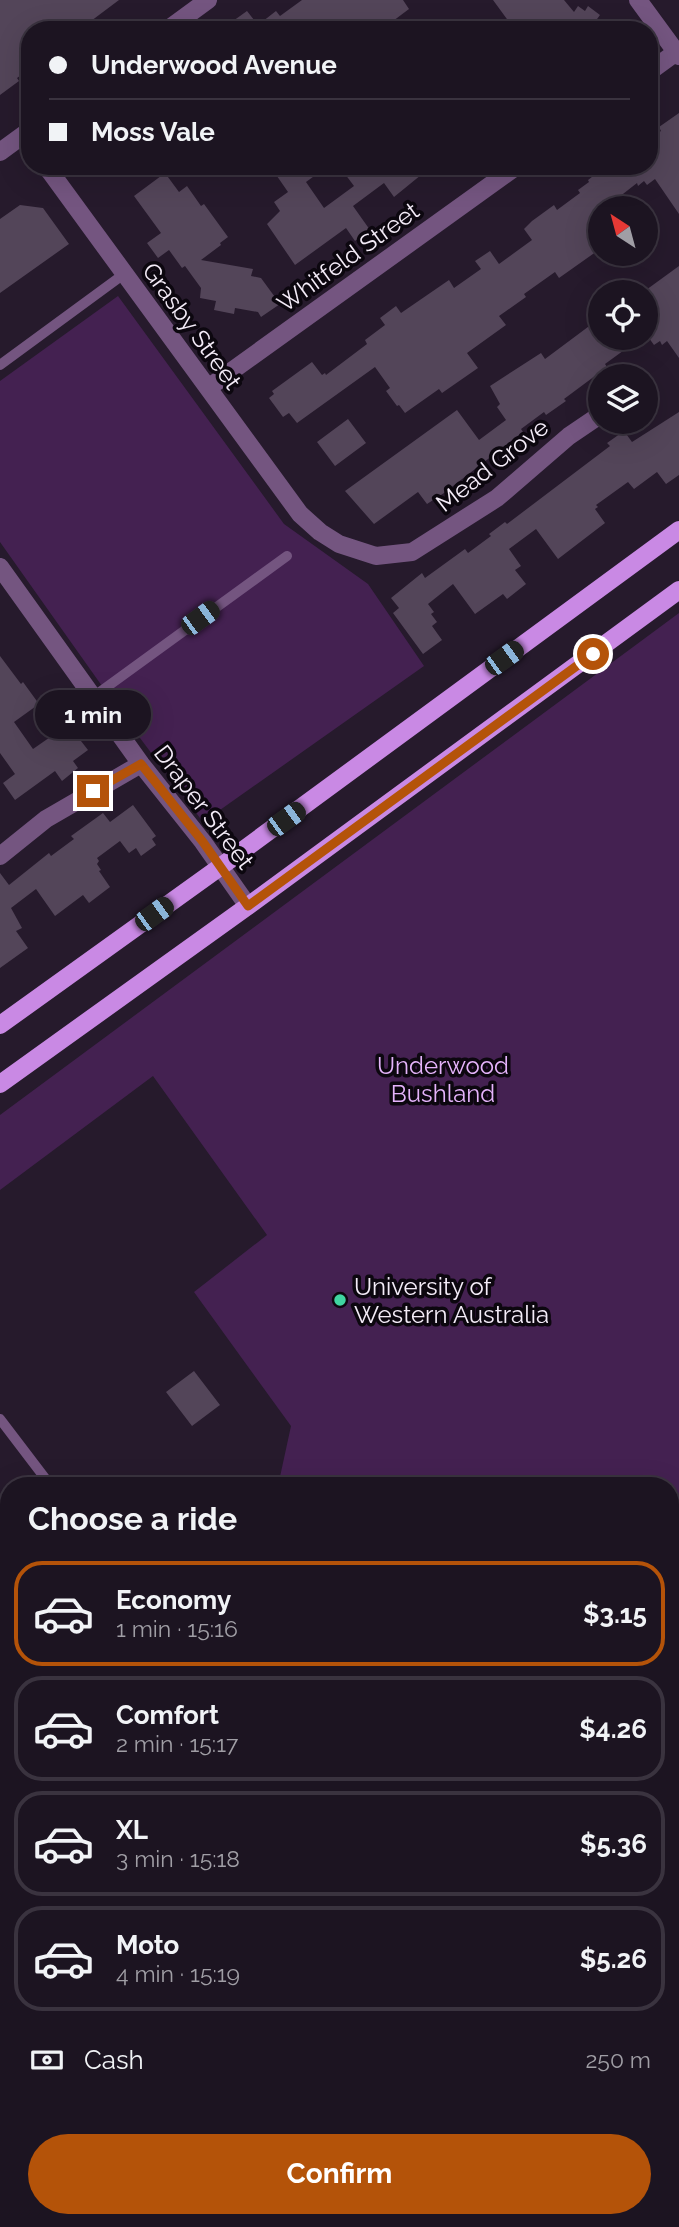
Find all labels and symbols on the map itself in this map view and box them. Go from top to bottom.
street label: Whitfeld Street [271,196,425,318]
north arrow [588,196,658,266]
street label: Grasby Street [136,257,248,395]
street label: Mead Grove [430,412,554,518]
car [177,597,224,639]
car [481,637,528,679]
route start [577,638,609,670]
callout: 1 min [35,690,151,738]
street label: Draper Street [148,739,260,875]
route end [77,775,109,807]
car [263,798,310,840]
car [131,893,178,935]
park label: Underwood Bushland [377,1051,509,1108]
place label: University of Western Australia [354,1272,549,1329]
marker: University of Western Australia [332,1292,348,1308]

